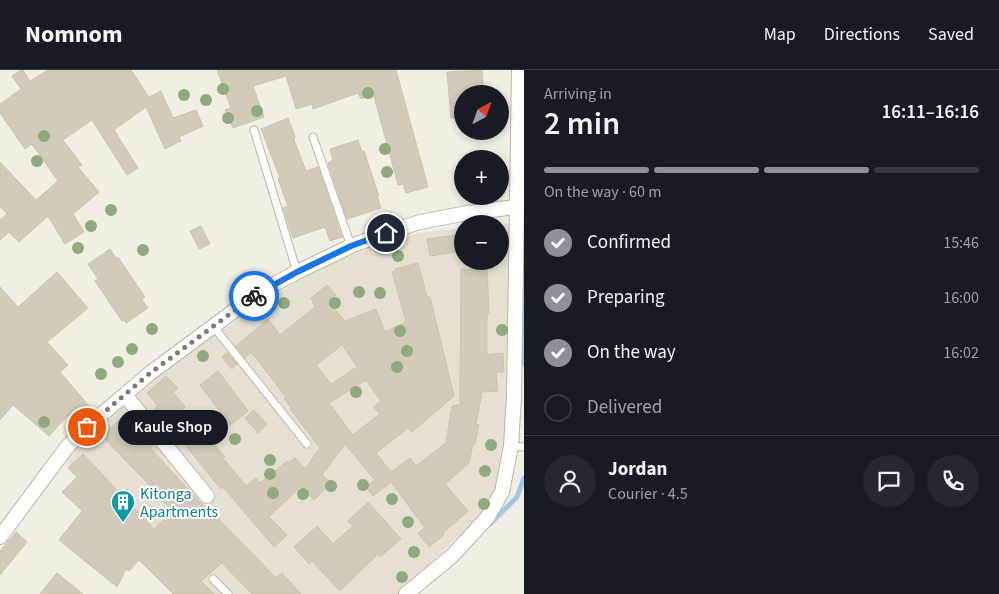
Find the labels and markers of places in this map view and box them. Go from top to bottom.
pin [365,212,407,254]
pin [66,406,108,448]
callout: Kaule Shop [117,410,227,444]
place label: Kitonga Apartments [140,483,219,523]
building icon: Kitonga Apartments [110,489,136,523]

